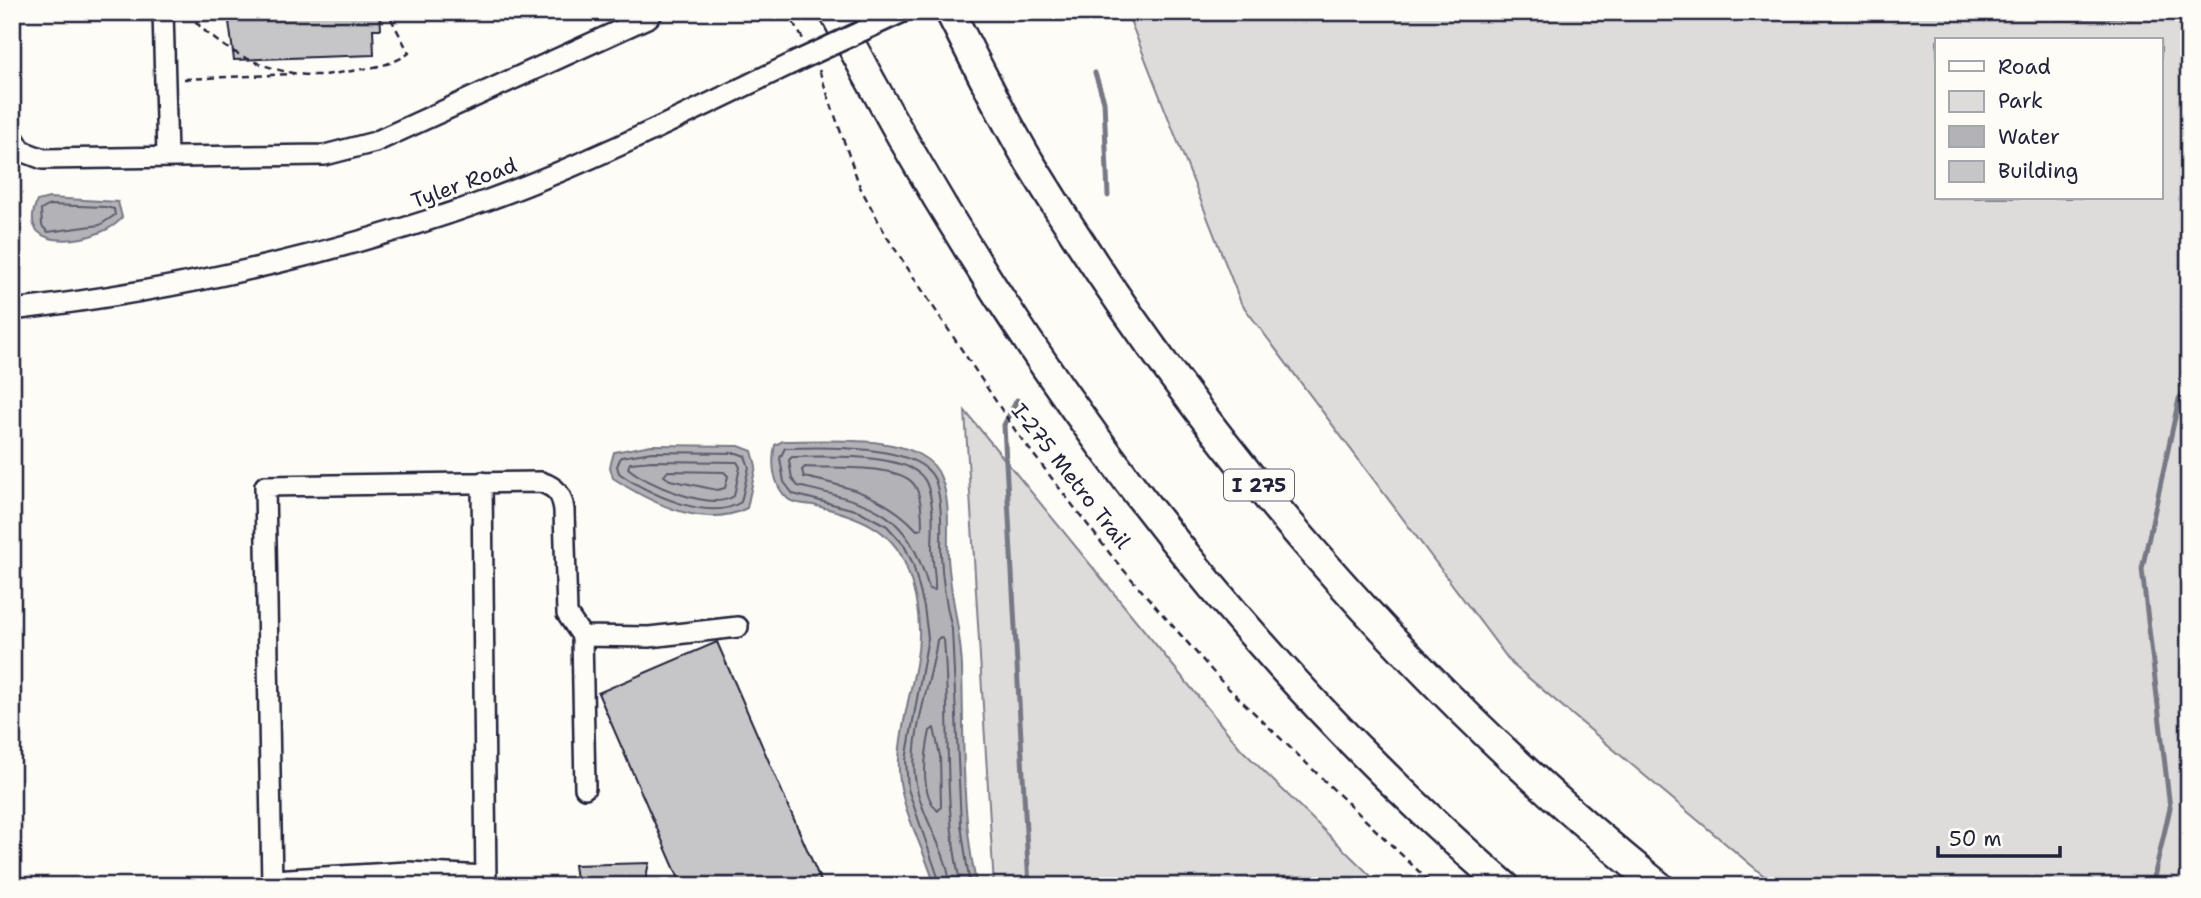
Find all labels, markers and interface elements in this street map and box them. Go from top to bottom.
legend [1935,38,2162,200]
text: Road [1998,53,2051,81]
text: Park [1998,87,2043,115]
text: Water [1998,123,2060,151]
street label: Tyler Road [407,151,521,215]
text: Building [1998,157,2078,185]
street label: I-275 Metro Trail [1005,397,1137,555]
road number: I 275 [1224,470,1294,500]
scale bar [1938,814,2061,858]
text: 50 m [1949,825,2002,853]

